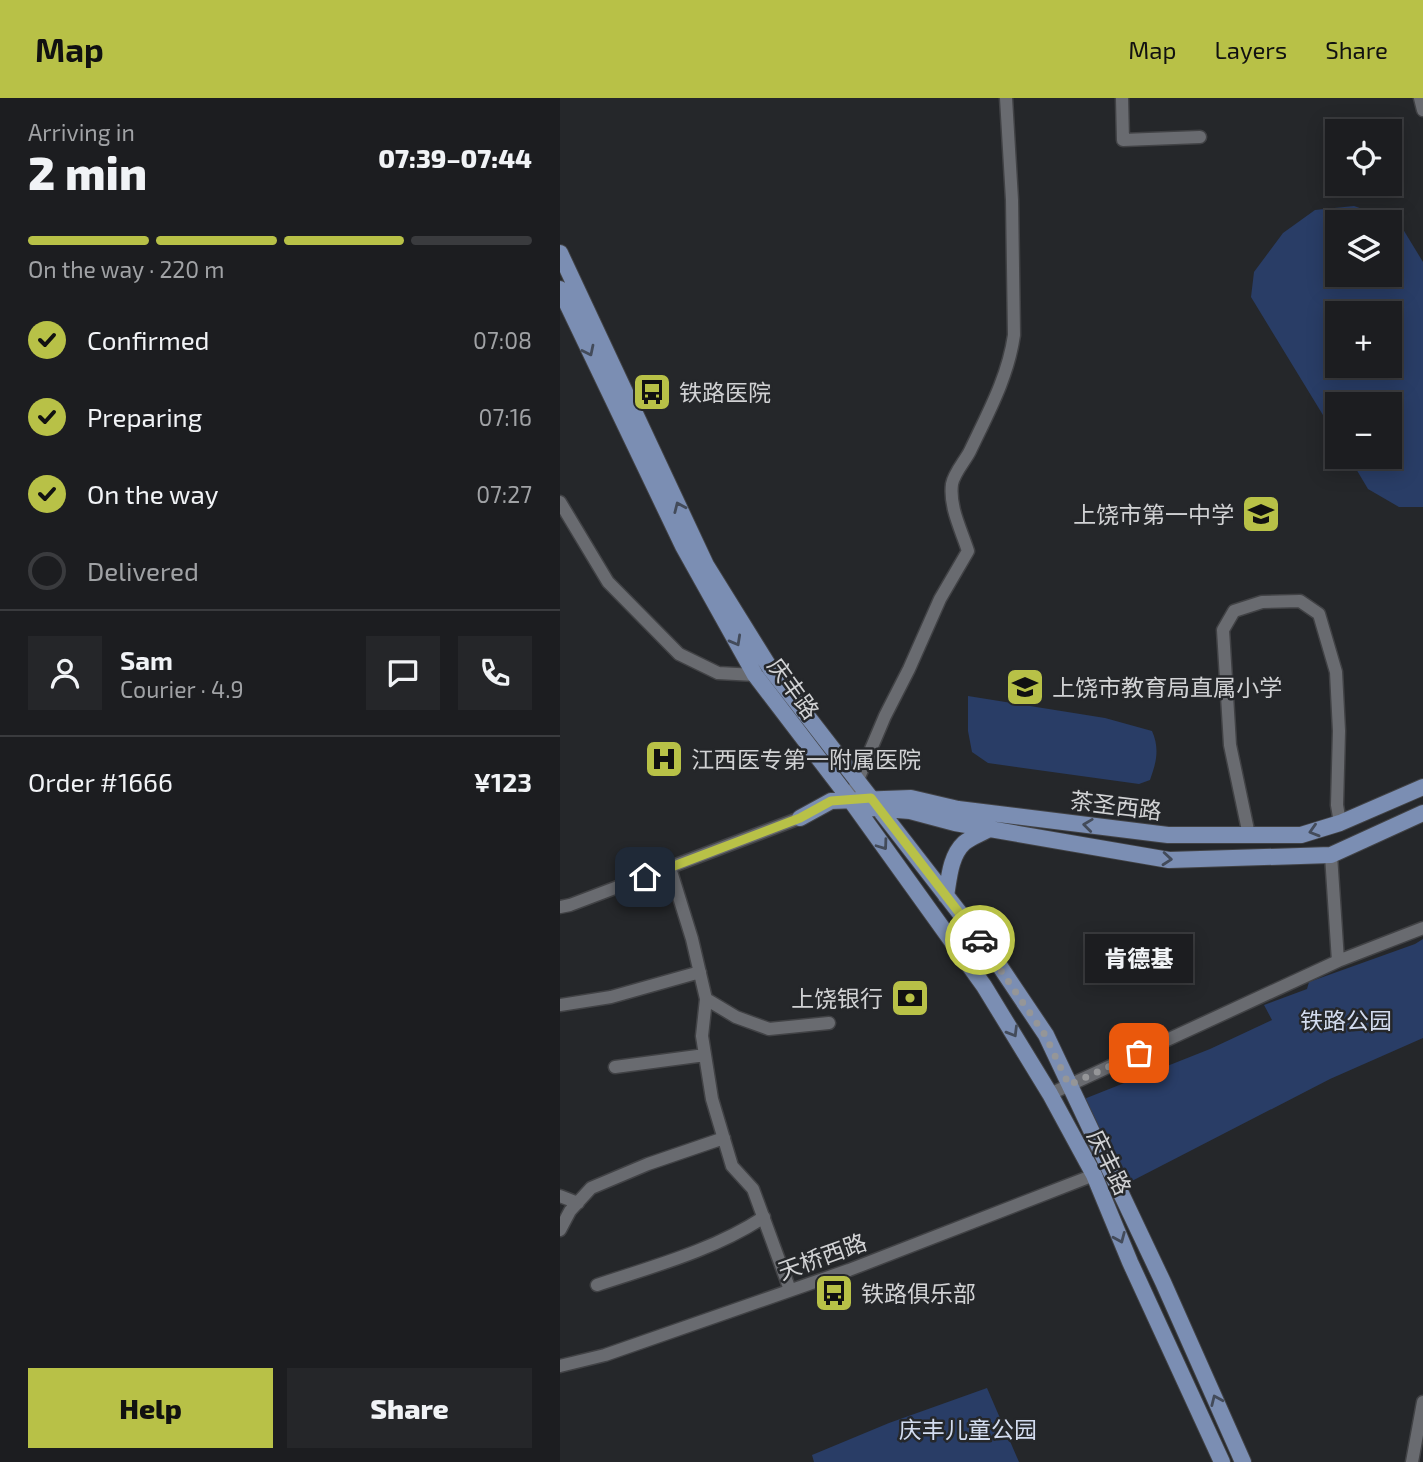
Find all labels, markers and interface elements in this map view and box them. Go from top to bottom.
text: Map [35,29,104,69]
text: Map [1128,35,1176,64]
text: Layers [1214,35,1287,64]
text: Share [1325,35,1388,64]
text: Arriving in [28,118,135,146]
map controls [1325,119,1402,469]
button: locate [1325,119,1402,196]
text: 07:39–07:44 [378,142,532,173]
text: 2 min [28,144,147,199]
button: layers [1325,210,1402,287]
text: On the way · 220 m [28,255,224,283]
button: + [1325,301,1402,378]
icon: check [28,321,66,359]
text: Confirmed [87,324,210,355]
text: 07:08 [473,326,532,354]
one-way arrow [581,344,595,356]
bus stop icon: 铁路医院 [631,371,673,413]
place label: 铁路医院 [679,378,771,406]
button: − [1325,392,1402,469]
icon: check [28,398,66,436]
text: Preparing [87,401,202,432]
text: 07:16 [479,403,532,431]
icon: check [28,475,66,513]
text: On the way [87,478,218,509]
text: 07:27 [476,480,532,508]
school or university icon: 上饶市第一中学 [1240,493,1282,535]
place label: 上饶市第一中学 [1073,500,1234,528]
one-way arrow [673,502,687,514]
text: Delivered [87,555,199,586]
one-way arrow [728,634,741,646]
button: person [28,636,102,710]
button: chat [366,636,440,710]
button: phone [458,636,532,710]
text: Sam [120,644,173,675]
street label: 庆丰路 [762,652,826,724]
school or university icon: 上饶市教育局直属小学 [1004,666,1046,708]
place label: 上饶市教育局直属小学 [1052,673,1282,701]
text: Courier · 4.9 [120,675,244,703]
hospital icon: 江西医专第一附属医院 [643,738,685,780]
place label: 江西医专第一附属医院 [691,745,921,773]
text: Order #1666 [28,766,173,797]
text: ¥123 [474,766,532,797]
street label: 茶圣西路 [1069,785,1163,825]
one-way arrow [1082,817,1094,832]
one-way arrow [1309,823,1321,838]
one-way arrow [875,838,887,850]
pin [615,847,675,907]
one-way arrow [1162,851,1173,866]
icon: home [626,858,664,896]
courier [945,905,1015,975]
icon: car [961,921,999,959]
callout: 肯德基 [1085,934,1193,983]
text: 肯德基 [1105,944,1174,972]
bank icon: 上饶银行 [889,977,931,1019]
place label: 上饶银行 [791,984,883,1012]
park label: 铁路公园 [1300,1006,1392,1034]
pin [1109,1023,1169,1083]
one-way arrow [1004,1025,1017,1038]
icon: bag [1120,1034,1158,1072]
street label: 庆丰路 [1082,1125,1138,1199]
street label: 天桥西路 [774,1227,870,1285]
one-way arrow [1112,1232,1126,1244]
bus stop icon: 铁路俱乐部 [813,1272,855,1314]
place label: 铁路俱乐部 [861,1279,976,1307]
button: Help [28,1368,273,1448]
button: Share [287,1368,532,1448]
one-way arrow [1210,1395,1224,1407]
park label: 庆丰儿童公园 [899,1415,1037,1443]

